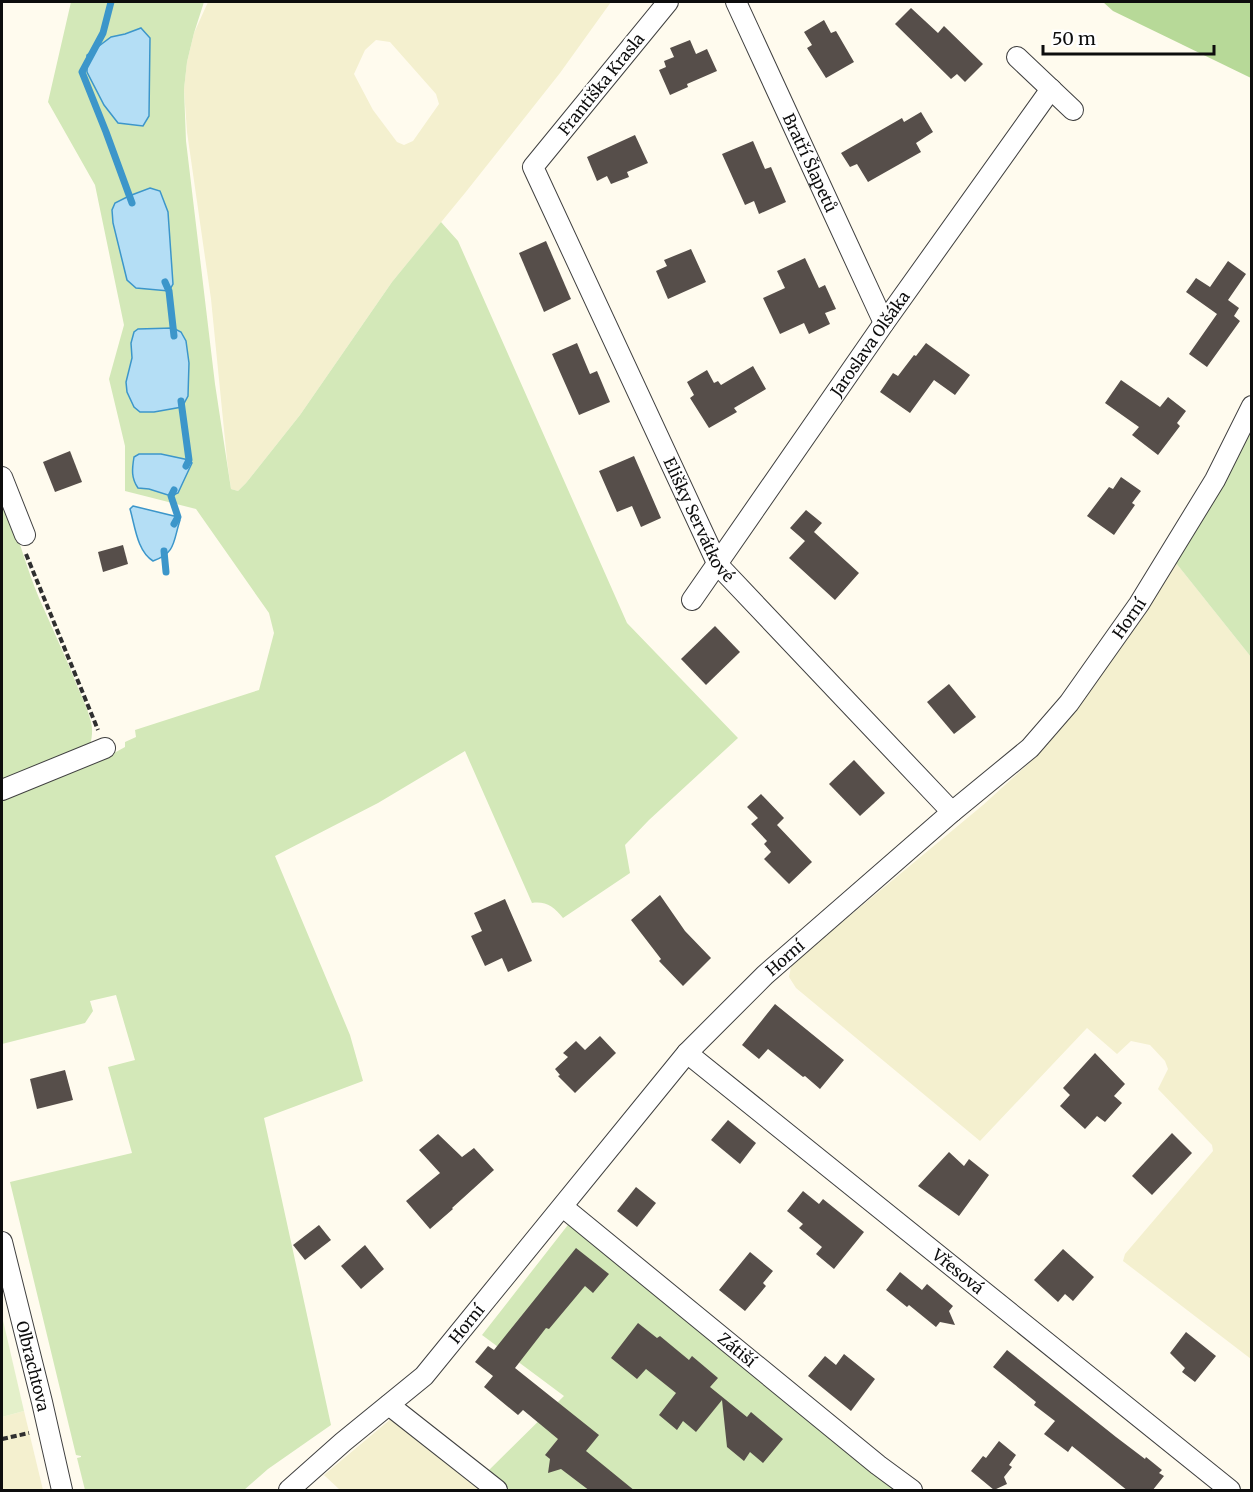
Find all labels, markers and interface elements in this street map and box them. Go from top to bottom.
scale bar [1043,18,1214,56]
text: 50 m [1052,27,1096,50]
street label: Františka Krasla [554,29,648,139]
street label: Bratří Šlapetů [779,110,841,215]
street label: Jaroslava Olšáka [826,287,914,401]
street label: Elišky Servátkové [659,454,739,586]
street label: Horní [1108,594,1151,642]
street label: Horní [761,935,809,980]
street label: Vřesová [928,1244,988,1298]
street label: Horní [445,1300,489,1348]
street label: Olbrachtova [12,1319,54,1414]
street label: Zátiší [714,1328,761,1372]

